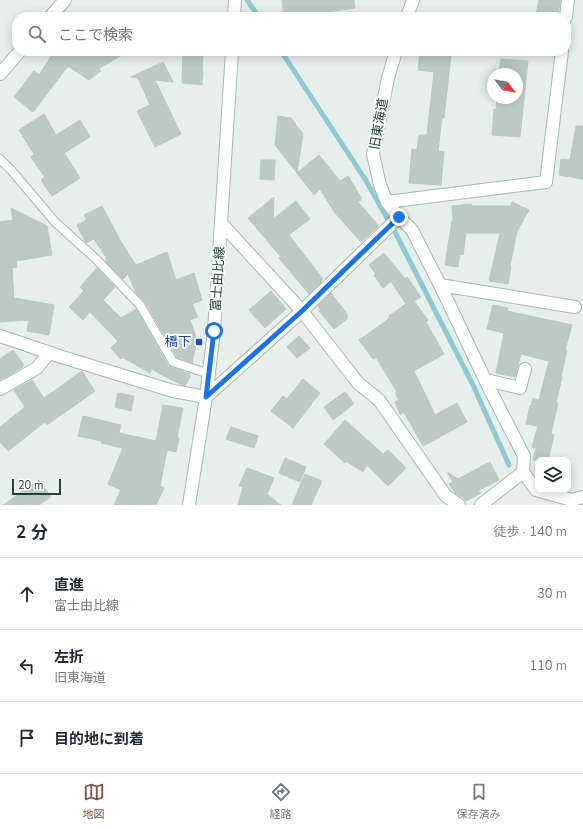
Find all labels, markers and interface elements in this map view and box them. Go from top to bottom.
search box [12,12,571,56]
icon: search [26,23,48,45]
text: ここで検索 [58,25,133,45]
north arrow [487,68,523,104]
street label: 旧東海道 [366,97,392,151]
route end [390,208,408,226]
street label: 富士由比線 [207,246,229,312]
route start [205,322,223,340]
place label: 橋下 [165,333,191,351]
marker: 橋下 [194,337,204,347]
map controls [535,457,571,493]
button: layers [535,457,571,493]
scale bar [12,477,61,496]
text: 20 m [18,478,43,493]
text: 2 分 [16,521,48,544]
text: 徒歩 · 140 m [493,523,567,541]
text: 直進 [54,575,84,595]
icon: ahead [16,583,38,605]
text: 30 m [537,585,567,603]
text: 富士由比線 [54,597,119,615]
text: 左折 [54,647,84,667]
icon: left [16,655,38,677]
text: 110 m [529,657,567,675]
text: 旧東海道 [54,669,106,687]
icon: arrive [16,727,38,749]
text: 目的地に到着 [54,729,144,749]
tab: 地図 [83,781,105,822]
tab: 経路 [270,781,292,822]
tab: 保存済み [457,781,501,822]

